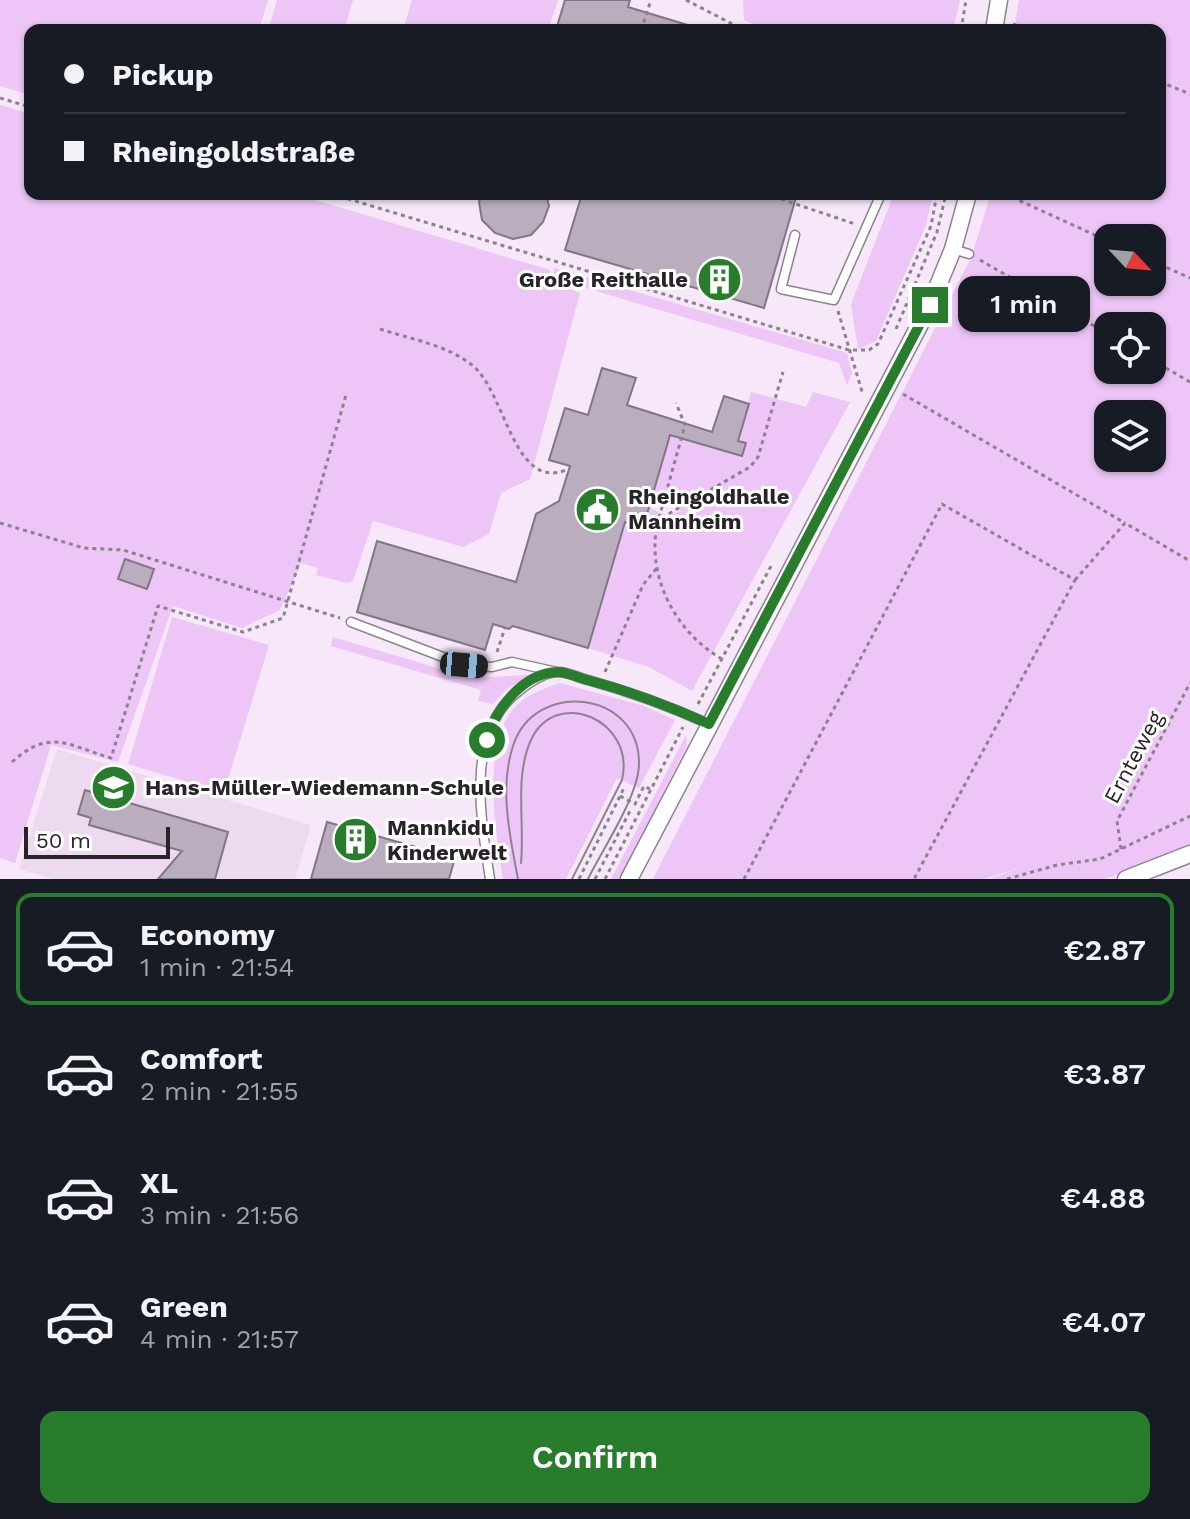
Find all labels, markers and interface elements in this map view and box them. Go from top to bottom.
text: Pickup [112,57,214,92]
text: Rheingoldstraße [112,134,355,169]
north arrow [1094,224,1166,296]
map controls [1094,224,1166,472]
building icon: Große Reithalle [695,255,743,303]
place label: Große Reithalle [519,267,688,292]
callout: 1 min [958,277,1090,333]
route end [912,287,948,323]
text: 1 min [991,289,1057,319]
button: locate [1094,312,1166,384]
button: layers [1094,400,1166,472]
place label: Rheingoldhalle Mannheim [628,484,790,534]
public building icon: Rheingoldhalle Mannheim [573,485,621,533]
car [439,651,489,679]
street label: Ernteweg [1099,707,1168,807]
route start [469,722,505,758]
school or university icon: Hans-Müller-Wiedemann-Schule [90,763,138,811]
place label: Hans-Müller-Wiedemann-Schule [145,775,504,800]
place label: Mannkidu Kinderwelt [387,815,507,865]
building icon: Mannkidu Kinderwelt [332,816,380,864]
scale bar [24,823,170,859]
text: 50 m [36,828,91,853]
icon: car [44,913,116,985]
text: Economy [140,917,275,952]
text: €2.87 [1063,932,1146,967]
text: 1 min · 21:54 [140,952,294,982]
icon: car [44,1037,116,1109]
text: Comfort [140,1041,262,1076]
text: €3.87 [1064,1056,1146,1091]
text: 2 min · 21:55 [140,1076,299,1106]
icon: car [44,1161,116,1233]
text: XL [140,1165,178,1200]
text: €4.88 [1060,1180,1146,1215]
text: 3 min · 21:56 [140,1200,299,1230]
icon: car [44,1285,116,1357]
text: Green [140,1289,228,1324]
text: €4.07 [1062,1304,1146,1339]
text: 4 min · 21:57 [140,1324,299,1354]
button: Confirm [40,1411,1150,1503]

